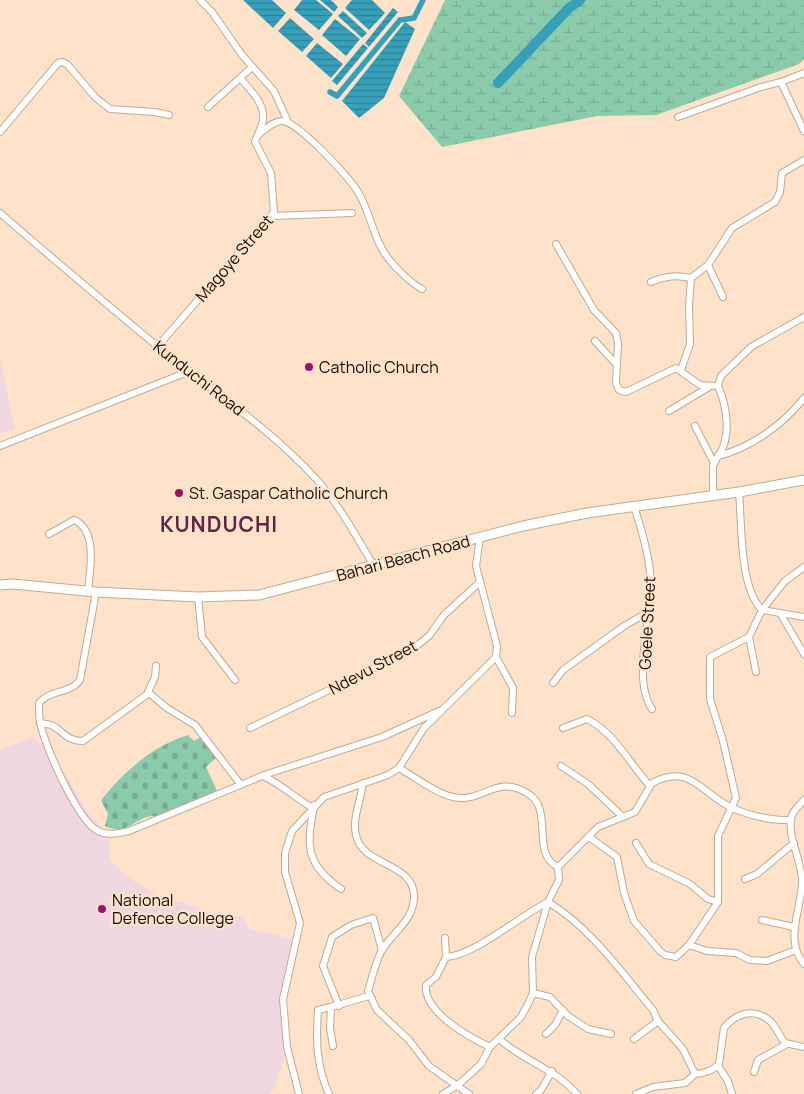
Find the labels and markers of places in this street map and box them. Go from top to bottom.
place label: Catholic Church [319,356,439,378]
marker: Catholic Church [303,361,315,373]
place label: St. Gaspar Catholic Church [189,482,388,504]
marker: St. Gaspar Catholic Church [173,487,185,499]
place label: National Defence College [112,889,234,929]
marker: National Defence College [96,903,108,915]

